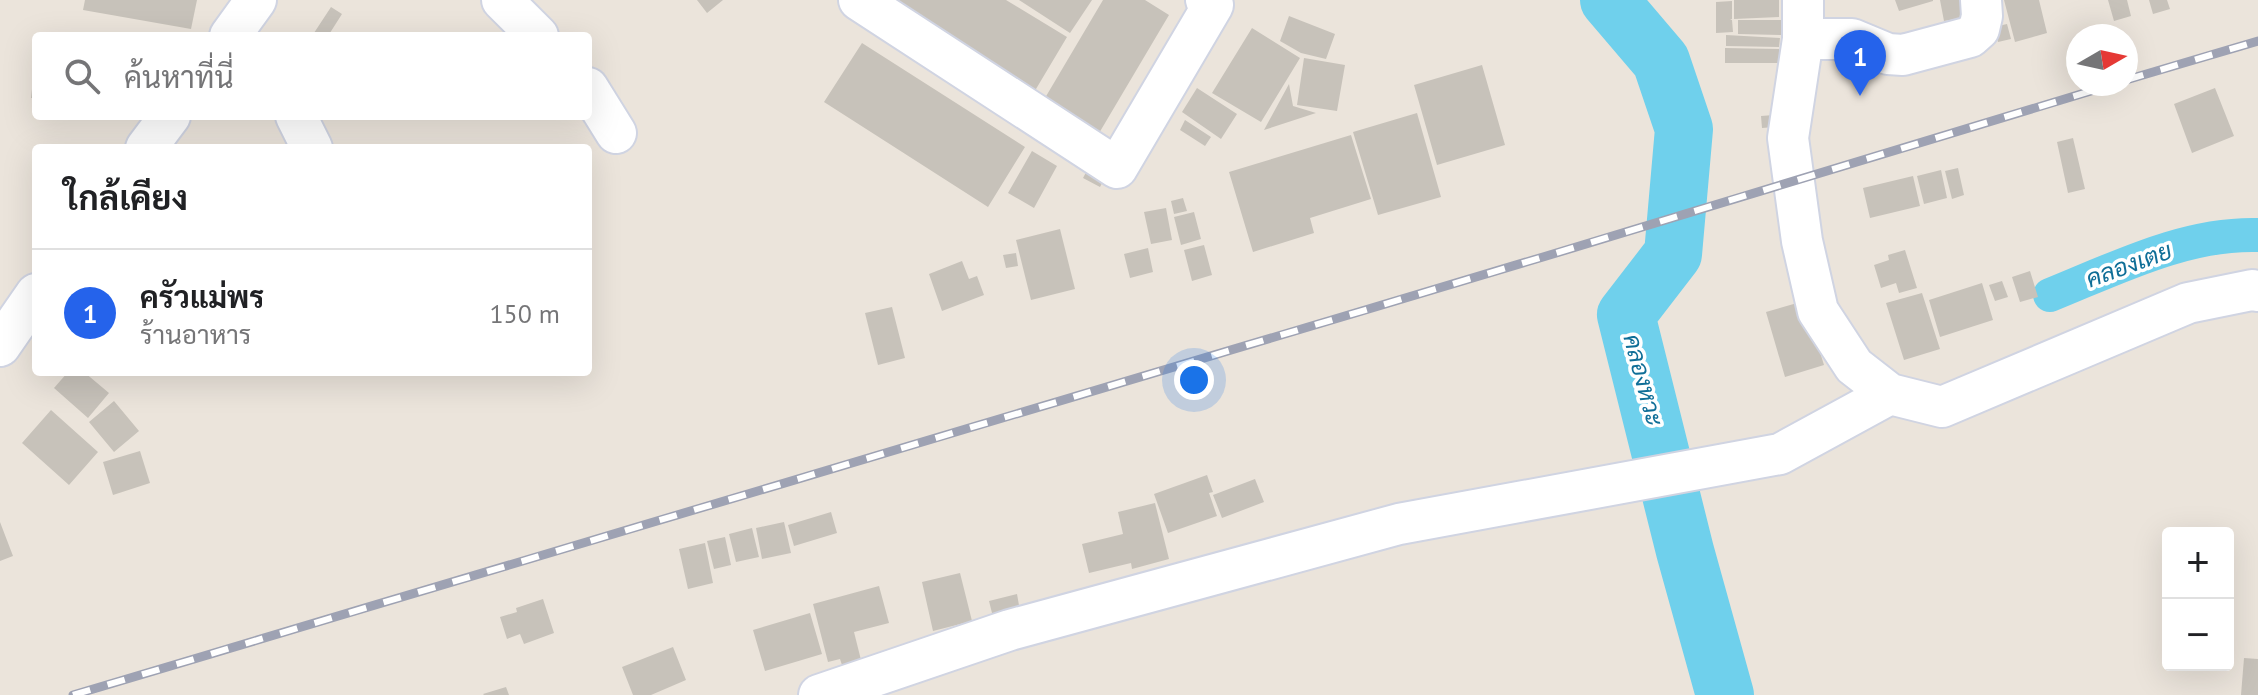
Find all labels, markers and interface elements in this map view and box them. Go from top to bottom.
north arrow [2066,24,2138,96]
pin: 1 [1834,30,1886,96]
search box [32,32,592,120]
icon: search [60,54,104,98]
text: ค้นหาที่นี่ [124,57,234,96]
text: ใกล้เคียง [64,175,188,219]
water label: คลองเตย [2082,235,2176,294]
text: ครัวแม่พร [140,277,264,316]
text: 1 [83,297,97,330]
text: 150 m [489,297,560,330]
text: ร้านอาหาร [140,318,251,351]
water label: คลองหวะ [1616,331,1671,429]
your location [1174,360,1214,400]
map controls [2162,527,2234,671]
button: + [2162,527,2234,599]
button: − [2162,599,2234,671]

